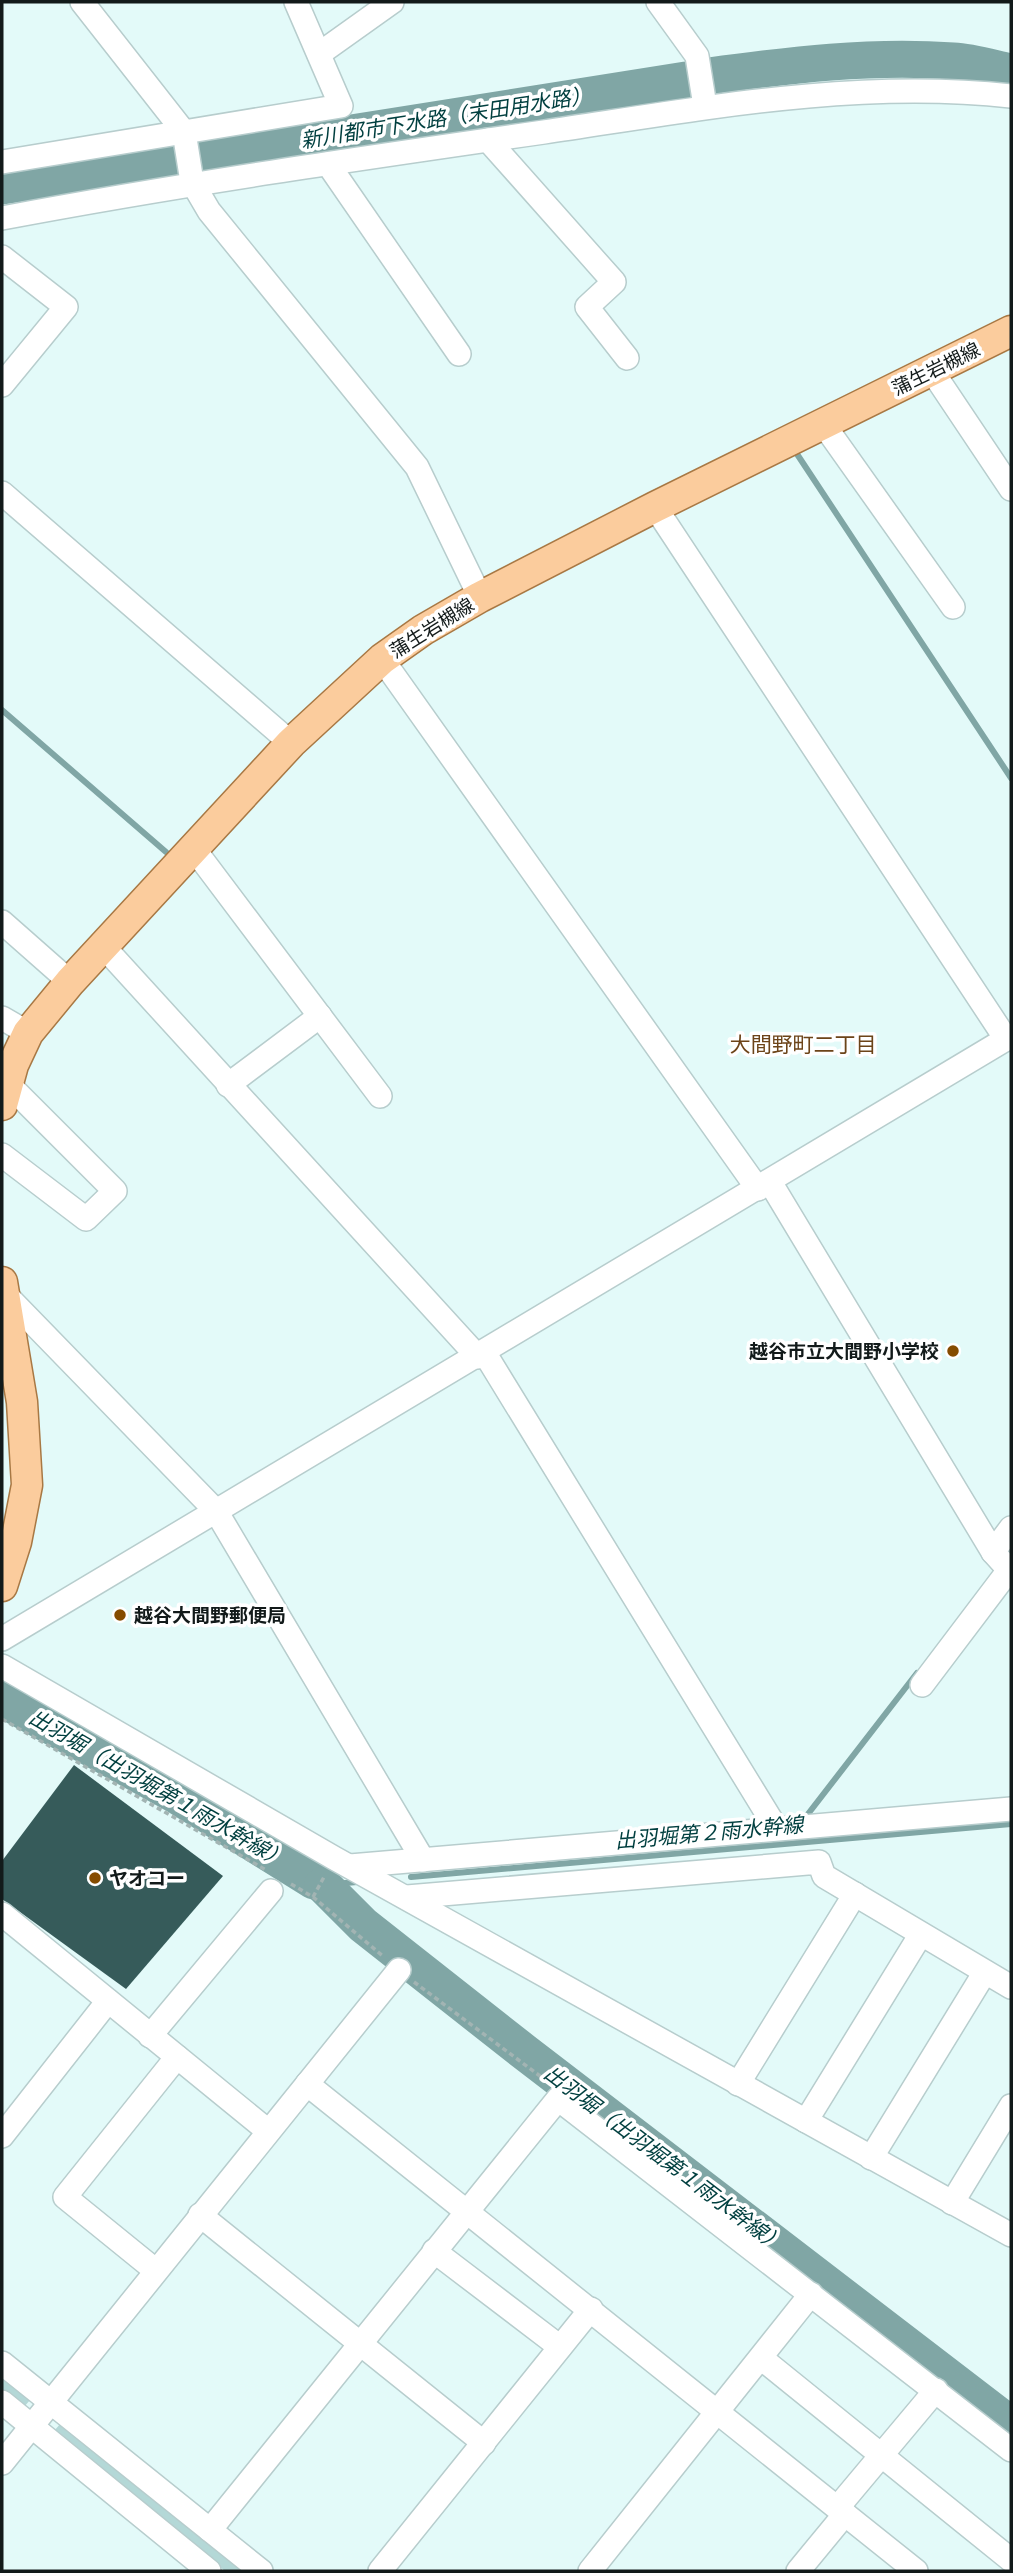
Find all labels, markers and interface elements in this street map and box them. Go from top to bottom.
water label: 新川都市下水路（末田用水路） [299,82,593,154]
street label: 蒲生岩槻線 [888,338,984,400]
street label: 蒲生岩槻線 [386,593,478,663]
district label: 大間野町二丁目 [730,1032,877,1058]
place label: 越谷市立大間野小学校 [749,1340,939,1363]
marker: 越谷市立大間野小学校 [945,1343,961,1359]
place label: 越谷大間野郵便局 [134,1604,286,1627]
marker: 越谷大間野郵便局 [112,1607,128,1623]
water label: 出羽堀（出羽堀第１雨水幹線） [24,1704,292,1874]
water label: 出羽堀第２雨水幹線 [614,1812,807,1854]
place label: ヤオコー [109,1867,185,1890]
marker: ヤオコー [87,1870,103,1886]
water label: 出羽堀（出羽堀第１雨水幹線） [539,2060,789,2258]

